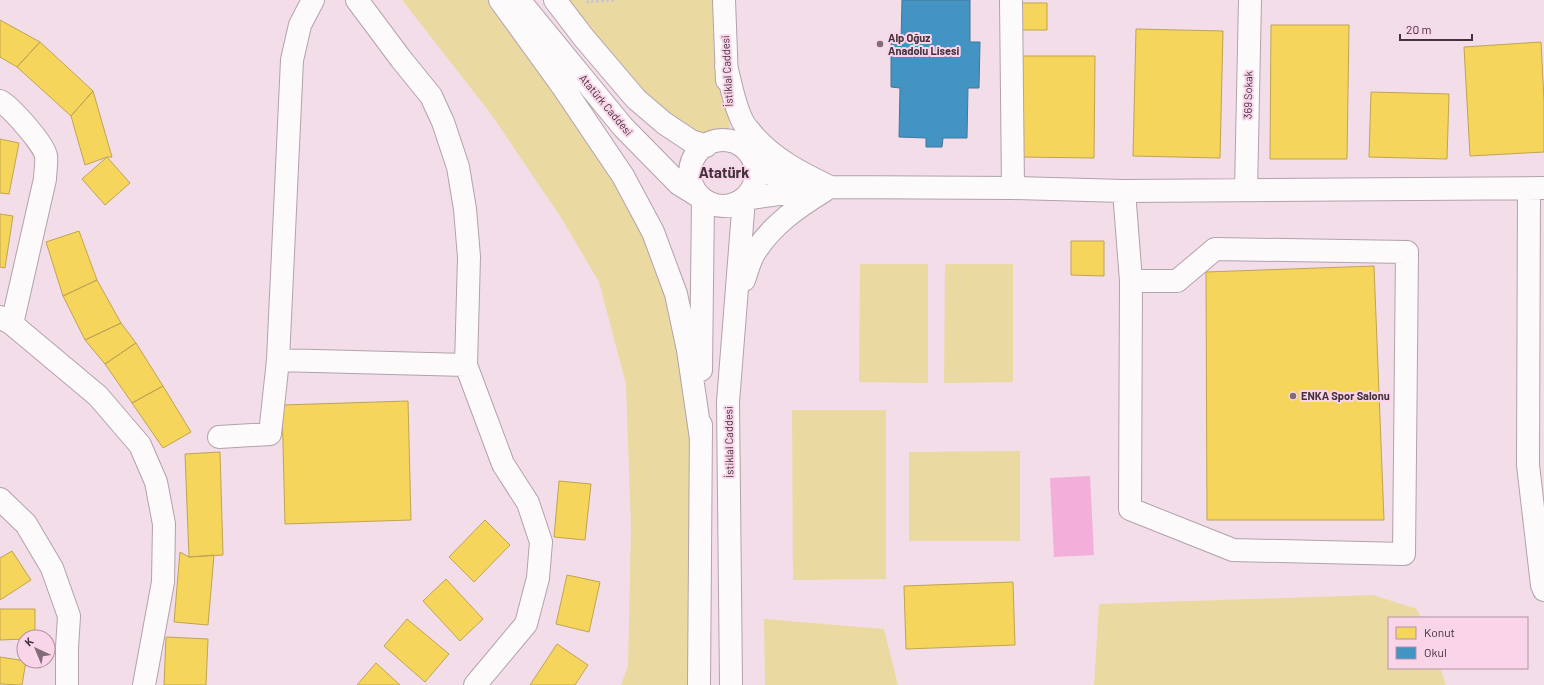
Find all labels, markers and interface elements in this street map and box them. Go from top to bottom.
scale bar [1400,16,1472,42]
text: 20 m [1406,22,1432,36]
place label: Alp Oğuz Anadolu Lisesi [888,31,960,57]
street label: İstiklal Caddesi [717,35,735,107]
marker: Alp Oğuz Anadolu Lisesi [875,39,885,49]
street label: 369 Sokak [1241,70,1254,119]
street label: Atatürk Caddesi [577,71,636,138]
district label: Atatürk [699,163,749,181]
place label: ENKA Spor Salonu [1301,389,1390,402]
marker: ENKA Spor Salonu [1288,391,1298,401]
street label: İstiklal Caddesi [720,406,736,478]
legend [1388,617,1528,669]
text: Konut [1424,625,1455,639]
north arrow [16,629,56,669]
text: K [22,634,36,649]
text: Okul [1424,645,1447,659]

